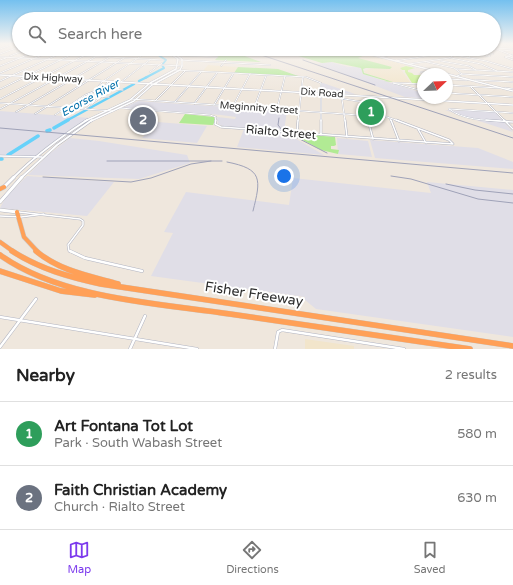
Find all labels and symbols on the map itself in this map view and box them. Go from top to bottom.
north arrow [417,68,453,104]
street label: Dix Highway [23,70,83,86]
water label: Ecorse River [59,76,123,119]
street label: Dix Road [300,86,344,100]
pin: 1 [358,97,384,127]
street label: Meginnity Street [219,99,299,117]
pin: 2 [130,105,156,135]
street label: Rialto Street [245,122,317,142]
your location [274,166,294,186]
street label: Fisher Freeway [204,278,305,310]

